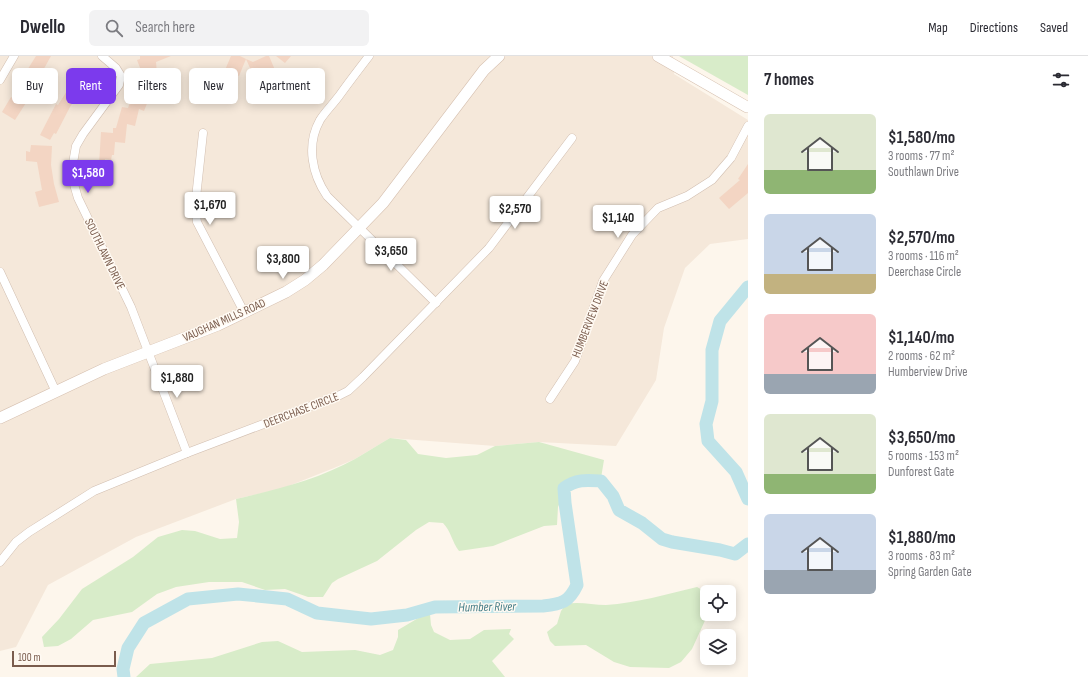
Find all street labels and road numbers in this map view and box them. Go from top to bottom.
street label: SOUTHLAWN DRIVE [81,216,128,292]
street label: HUMBERVIEW DRIVE [569,278,612,360]
street label: VAUGHAN MILLS ROAD [180,295,268,345]
street label: DEERCHASE CIRCLE [262,389,341,432]

